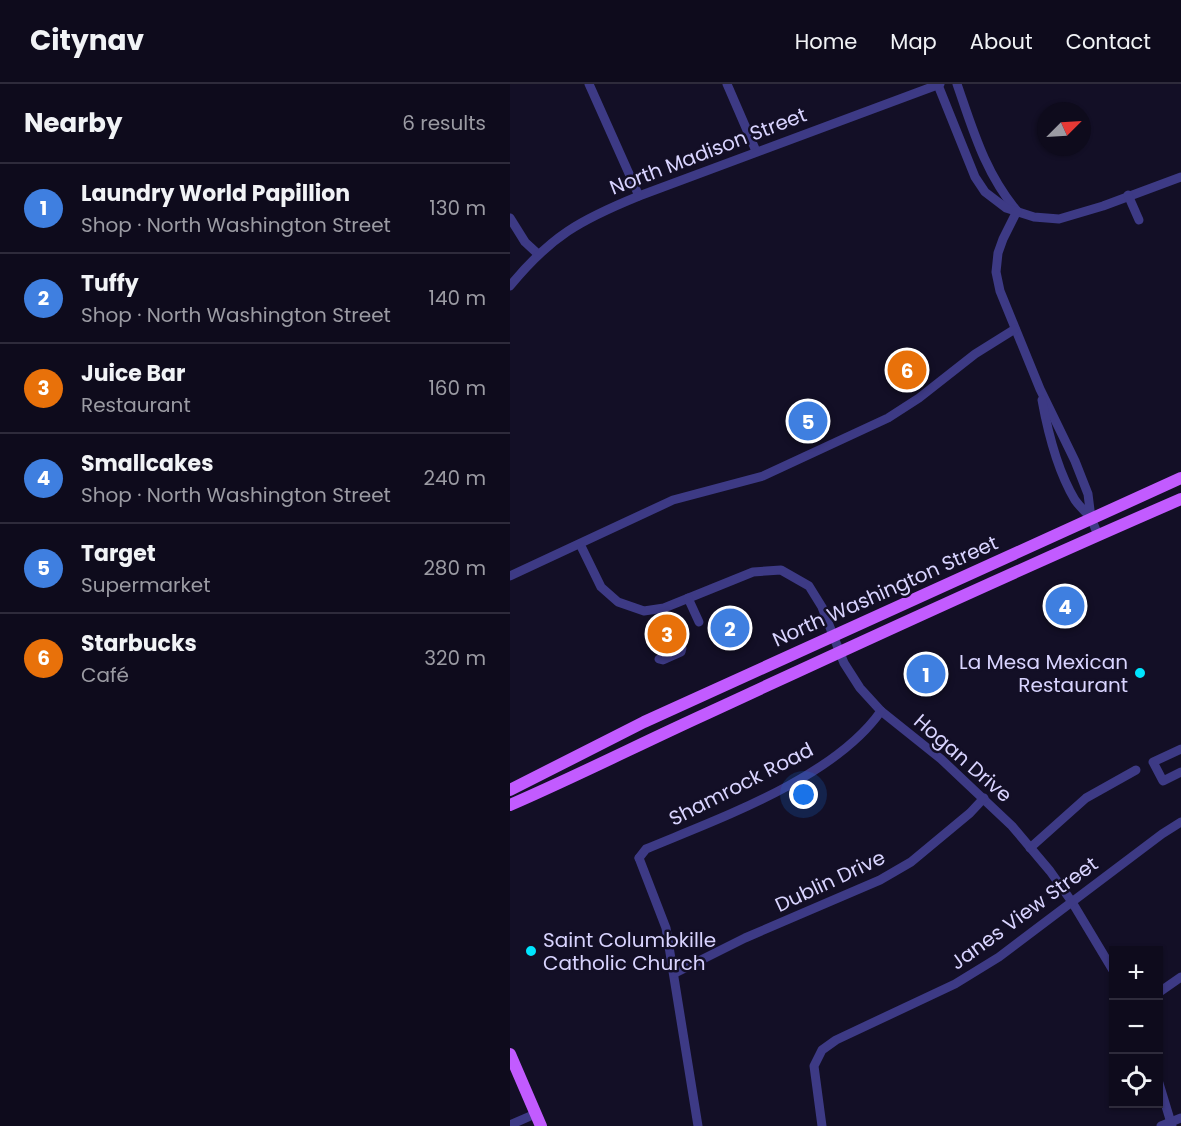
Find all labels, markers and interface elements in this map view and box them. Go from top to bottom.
text: Citynav [30,21,144,60]
text: Home [795,27,857,56]
text: Map [890,27,937,56]
text: About [970,27,1033,56]
text: Contact [1066,27,1151,56]
street label: North Madison Street [605,101,811,201]
north arrow [1037,102,1091,156]
text: Nearby [24,105,122,141]
text: 6 results [402,109,486,137]
text: Laundry World Papillion [81,178,350,209]
text: 1 [40,194,47,222]
text: 130 m [429,194,486,222]
text: Shop · North Washington Street [81,211,391,239]
text: Tuffy [81,268,139,299]
text: 2 [38,284,49,312]
text: 140 m [429,284,486,312]
text: Shop · North Washington Street [81,301,391,329]
pin: 6 [888,348,926,392]
text: Juice Bar [81,358,185,389]
text: 3 [37,374,50,402]
text: 160 m [428,374,486,402]
text: Restaurant [81,391,191,419]
pin: 5 [788,398,828,444]
text: Smallcakes [81,448,213,479]
text: 4 [37,464,50,492]
text: 240 m [423,464,486,492]
text: Shop · North Washington Street [81,481,391,509]
street label: North Washington Street [768,529,1002,653]
text: Target [81,538,156,569]
text: 5 [37,554,50,582]
text: 280 m [423,554,486,582]
text: Supermarket [81,571,210,599]
pin: 4 [1046,584,1084,628]
pin: 2 [710,606,750,650]
pin: 3 [648,612,686,656]
text: Starbucks [81,628,197,659]
text: 6 [37,644,50,672]
text: 320 m [424,644,486,672]
place label: La Mesa Mexican Restaurant [959,648,1128,699]
pin: 1 [906,652,946,696]
text: Café [81,661,129,689]
marker: La Mesa Mexican Restaurant [1133,666,1147,680]
street label: Hogan Drive [908,707,1018,809]
street label: Shamrock Road [664,736,818,832]
your location [789,780,818,809]
street label: Dublin Drive [770,843,890,919]
street label: Janes View Street [944,850,1104,976]
place label: Saint Columbkille Catholic Church [543,926,716,977]
marker: Saint Columbkille Catholic Church [524,944,538,958]
map controls [1109,946,1163,1108]
button: + [1109,946,1163,1000]
button: − [1109,1000,1163,1054]
button: locate [1109,1054,1163,1108]

